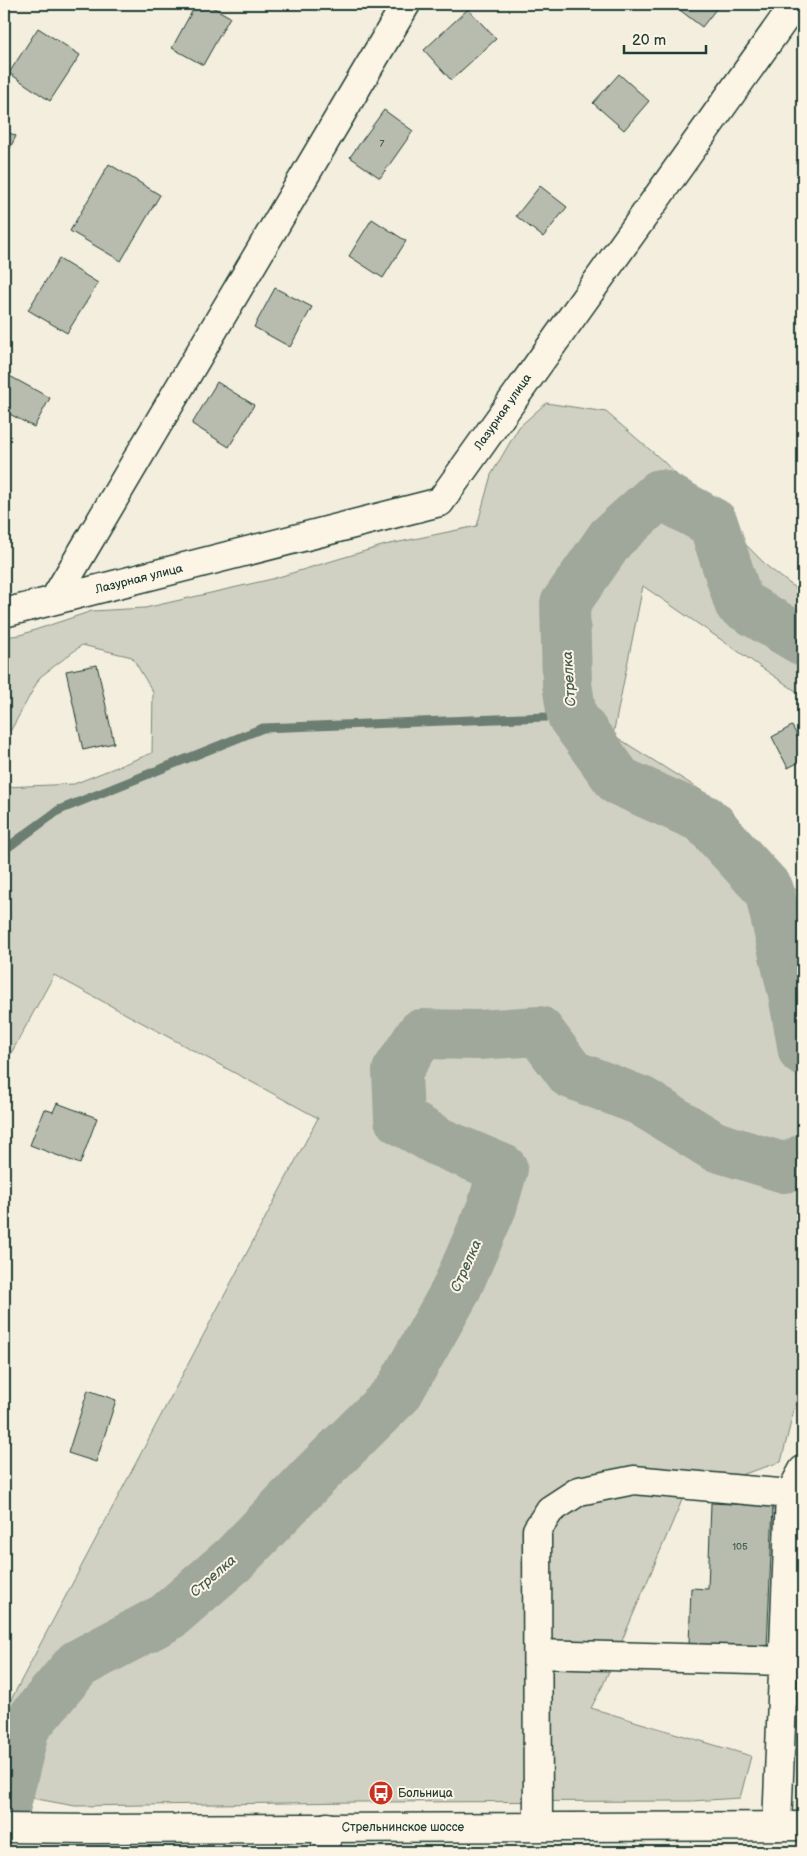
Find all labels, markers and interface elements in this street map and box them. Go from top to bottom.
scale bar [624,22,707,54]
text: 20 m [632,31,666,50]
house number: 7 [380,138,385,150]
street label: Лазурная улица [471,371,535,454]
street label: Лазурная улица [93,561,184,597]
water label: Стрелка [559,651,579,707]
water label: Стрелка [447,1237,485,1295]
house number: 105 [732,1541,748,1553]
water label: Стрелка [187,1551,239,1601]
bus stop icon: Больница [368,1780,394,1806]
place label: Больница [398,1786,453,1801]
street label: Стрельнинское шоссе [342,1820,465,1835]

